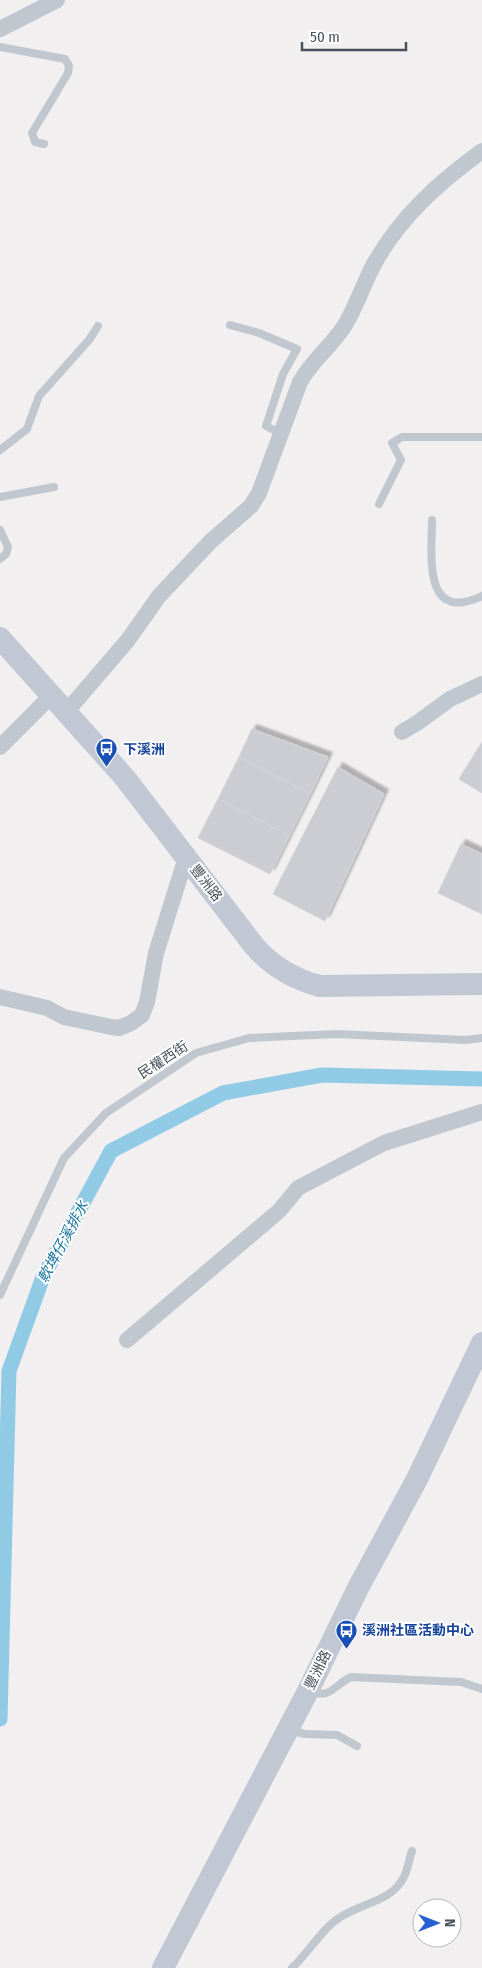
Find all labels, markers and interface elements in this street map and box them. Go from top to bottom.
scale bar [302,20,406,52]
text: 50 m [310,28,340,46]
bus stop icon: 下溪洲 [95,737,119,768]
place label: 下溪洲 [123,741,165,758]
street label: 豐洲路 [186,861,226,905]
street label: 民權西街 [135,1038,191,1082]
water label: 軟埤仔溪排水 [34,1197,93,1286]
bus stop icon: 溪洲社區活動中心 [334,1618,358,1649]
place label: 溪洲社區活動中心 [362,1622,474,1639]
street label: 豐洲路 [301,1647,335,1693]
north arrow [412,1898,462,1948]
text: N [441,1919,458,1927]

